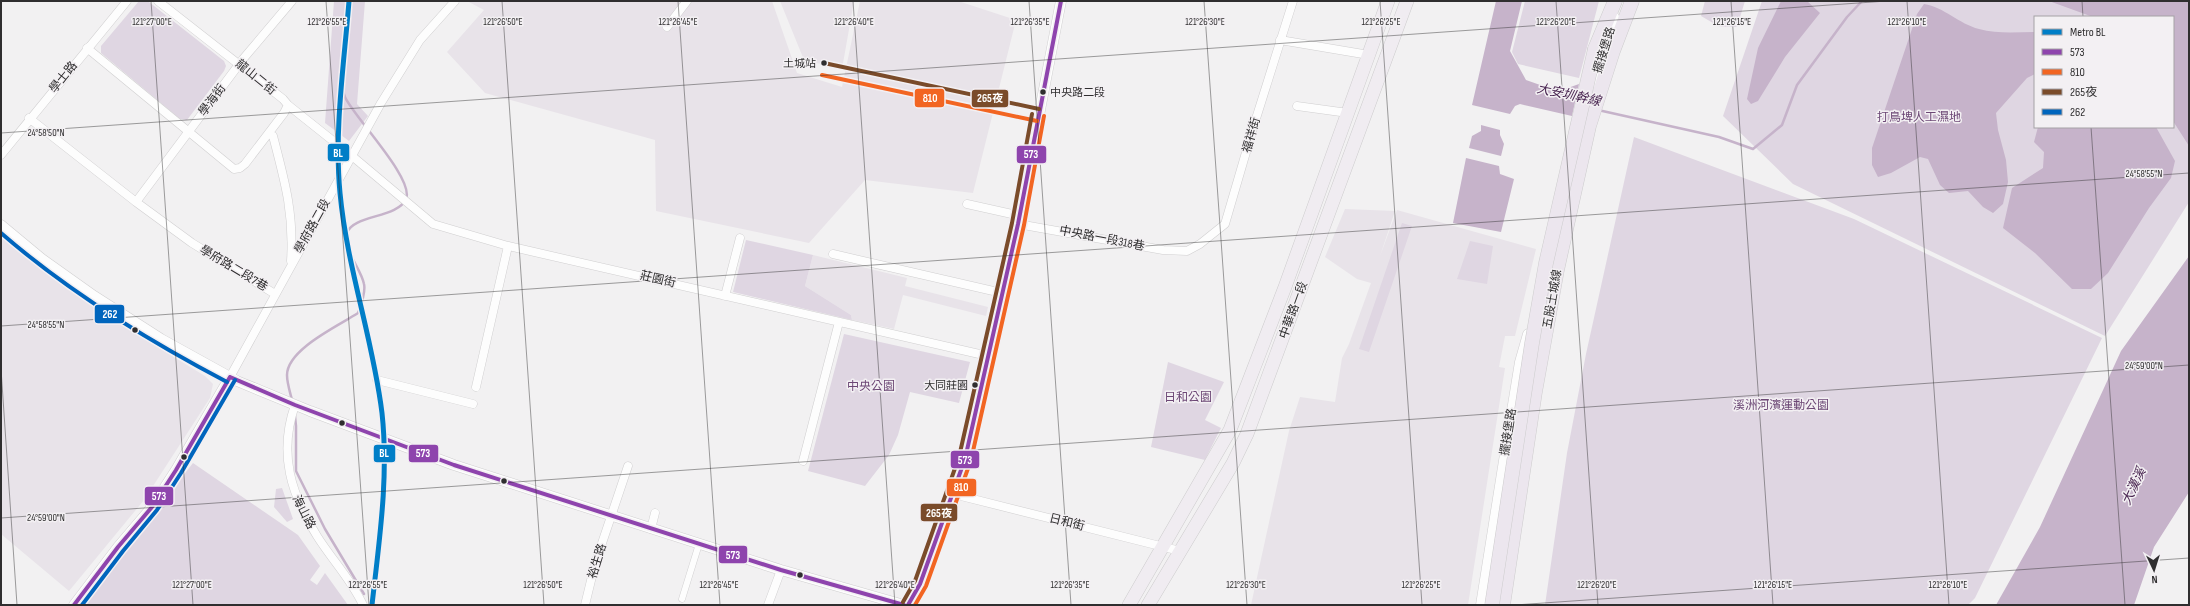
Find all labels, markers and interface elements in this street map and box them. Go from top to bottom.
text: 121°27'00"E [132,16,172,28]
text: 121°26'55"E [308,16,346,28]
text: 121°26'50"E [483,16,523,28]
text: 121°26'45"E [658,16,698,28]
text: 121°26'40"E [834,16,874,28]
text: 121°26'35"E [1010,16,1050,28]
text: 121°26'30"E [1185,16,1225,28]
text: 121°26'25"E [1361,16,1401,28]
text: 121°26'20"E [1536,16,1576,28]
text: 121°26'15"E [1713,16,1751,28]
text: 121°26'10"E [1888,16,1926,28]
legend [2034,16,2174,128]
street label: 擺接堡路 [1590,25,1619,75]
text: Metro BL [2070,25,2106,40]
text: 573 [2070,45,2085,60]
street label: 龍山二街 [232,56,279,98]
place label: 土城站 [783,57,816,70]
marker: 土城站 [819,58,829,68]
street label: 學士路 [46,59,81,96]
text: 810 [2070,65,2085,80]
water label: 大安圳幹線 [1535,80,1604,110]
street label: 學海街 [196,81,229,119]
text: 265夜 [2070,85,2097,100]
place label: 中央路二段 [1050,86,1105,99]
marker: 中央路二段 [1038,87,1048,97]
line badge: 810 [914,88,945,108]
line badge: 265夜 [971,89,1009,108]
text: 810 [923,92,937,105]
text: 265夜 [977,92,1003,105]
text: 262 [2070,105,2085,120]
park label: 打鳥埤人工濕地 [1877,110,1961,125]
street label: 福祥街 [1239,116,1264,155]
text: 24°58'50"N [27,127,65,139]
line badge: BL [327,143,350,162]
line badge: 573 [1016,145,1047,164]
text: BL [333,147,343,160]
text: 573 [1024,148,1038,161]
text: 24°58'55"N [2126,168,2162,180]
street label: 學府路二段 [291,196,334,256]
street label: 中央路一段318巷 [1058,223,1146,254]
street label: 學府路二段7巷 [197,242,271,295]
street label: 莊園街 [639,268,677,291]
street label: 五股土城線 [1540,268,1565,330]
street label: 中華路一段 [1276,279,1311,341]
line badge: 262 [94,304,125,324]
text: 262 [103,308,118,321]
text: 24°58'55"N [28,319,64,331]
unlabelled marker [130,325,140,335]
text: 24°59'00"N [2125,360,2163,372]
park label: 中央公園 [847,379,895,394]
place label: 大同莊園 [924,379,968,392]
marker: 大同莊園 [970,380,980,390]
park label: 日和公園 [1164,390,1212,405]
park label: 溪洲河濱運動公園 [1733,398,1829,413]
street label: 擺接堡路 [1497,407,1520,457]
unlabelled marker [337,418,347,428]
line badge: BL [373,444,396,463]
line badge: 573 [408,444,439,463]
text: BL [379,447,389,460]
text: 573 [416,447,430,460]
line badge: 573 [950,450,980,469]
unlabelled marker [179,452,189,462]
text: 573 [958,454,972,467]
water label: 大漢溪 [2118,464,2150,507]
unlabelled marker [499,476,509,486]
line badge: 810 [946,478,977,497]
text: 810 [954,481,968,494]
line badge: 573 [144,486,174,506]
text: 573 [152,490,166,503]
street label: 海山路 [289,493,318,532]
line badge: 265夜 [920,503,958,522]
text: 265夜 [926,507,952,520]
street label: 日和街 [1048,511,1086,534]
text: 24°59'00"N [27,512,65,524]
street label: 裕生路 [585,542,610,581]
line badge: 573 [718,545,748,564]
text: 573 [726,549,740,562]
north arrow [2134,550,2174,590]
unlabelled marker [795,570,805,580]
text: N [2151,573,2158,586]
text: 121°27'00"E [172,579,212,591]
text: 121°26'55"E [349,579,387,591]
text: 121°26'50"E [523,579,563,591]
text: 121°26'45"E [699,579,739,591]
text: 121°26'40"E [875,579,915,591]
text: 121°26'35"E [1050,579,1090,591]
text: 121°26'30"E [1226,579,1266,591]
text: 121°26'25"E [1401,579,1441,591]
text: 121°26'20"E [1577,579,1617,591]
text: 121°26'15"E [1754,579,1792,591]
text: 121°26'10"E [1929,579,1967,591]

